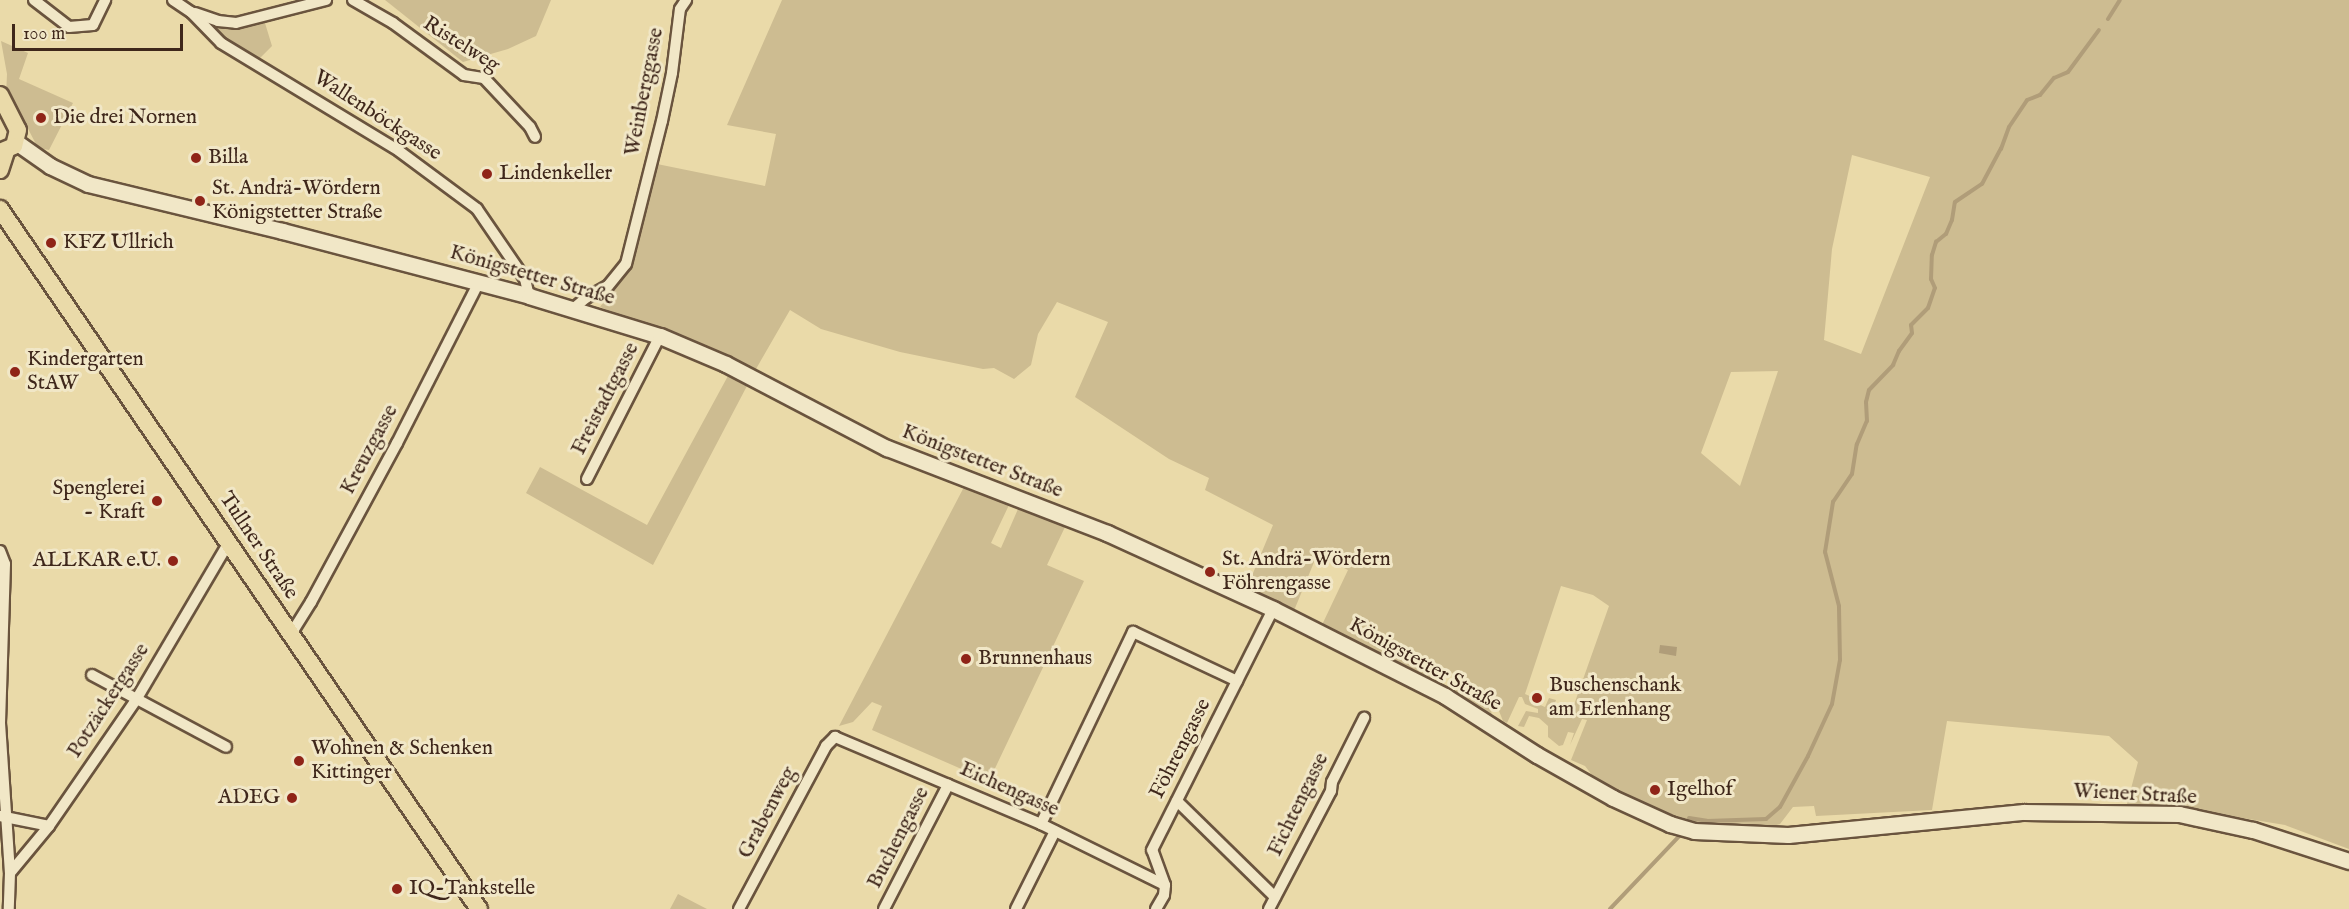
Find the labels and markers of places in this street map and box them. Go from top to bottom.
place label: Die drei Nornen [53,105,197,131]
marker: Die drei Nornen [34,111,48,125]
place label: Billa [208,145,248,171]
marker: Billa [189,151,203,165]
place label: Lindenkeller [499,161,612,187]
marker: Lindenkeller [480,167,494,181]
place label: St. Andrä-Wördern Königstetter Straße [212,176,382,226]
marker: St. Andrä-Wördern Königstetter Straße [193,194,207,208]
place label: KFZ Ullrich [63,230,174,256]
marker: KFZ Ullrich [44,236,58,250]
place label: Kindergarten StAW [27,347,144,397]
marker: Kindergarten StAW [8,365,22,379]
place label: Spenglerei - Kraft [52,476,145,526]
marker: Spenglerei - Kraft [150,494,164,508]
place label: St. Andrä-Wördern Föhrengasse [1222,547,1391,597]
place label: ALLKAR e.U. [33,548,161,574]
marker: ALLKAR e.U. [166,554,180,568]
marker: St. Andrä-Wördern Föhrengasse [1203,565,1217,579]
place label: Brunnenhaus [978,646,1092,672]
marker: Brunnenhaus [959,652,973,666]
place label: Buschenschank am Erlenhang [1549,673,1681,723]
marker: Buschenschank am Erlenhang [1530,691,1544,705]
place label: Wohnen & Schenken Kittinger [311,736,493,786]
marker: Wohnen & Schenken Kittinger [292,754,306,768]
place label: Igelhof [1667,777,1733,803]
marker: Igelhof [1648,783,1662,797]
place label: ADEG [218,785,280,811]
marker: ADEG [285,791,299,805]
place label: IQ-Tankstelle [409,876,535,902]
marker: IQ-Tankstelle [390,882,404,896]

